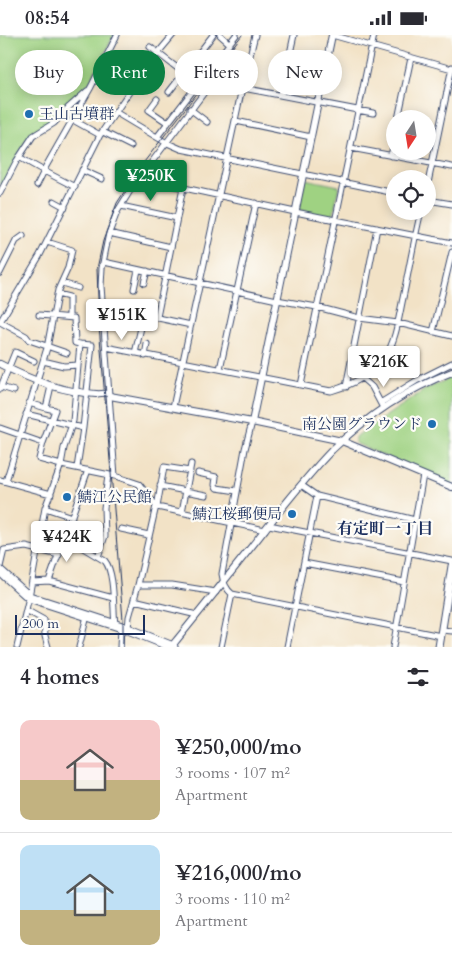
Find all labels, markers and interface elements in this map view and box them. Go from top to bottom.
text: 08:54 [25,5,69,31]
chip: Buy [15,50,83,95]
chip: Rent [93,50,165,95]
chip: Filters [175,50,258,95]
chip: New [268,50,342,95]
place label: 王山古墳群 [39,104,114,124]
marker: 王山古墳群 [23,108,35,120]
north arrow [386,110,436,160]
map controls [386,110,436,220]
pin: ¥250K [116,159,186,202]
text: ¥250K [126,165,176,187]
button: locate [386,170,436,220]
pin: ¥151K [87,299,157,341]
text: ¥151K [97,304,147,326]
pin: ¥216K [349,345,419,388]
text: ¥216K [359,351,409,373]
place label: 南公園グラウンド [302,414,422,434]
marker: 南公園グラウンド [426,418,438,430]
place label: 鯖江公民館 [77,487,152,507]
marker: 鯖江公民館 [61,491,73,503]
place label: 鯖江桜郵便局 [192,504,282,524]
marker: 鯖江桜郵便局 [286,508,298,520]
district label: 有定町一丁目 [337,518,433,540]
pin: ¥424K [32,521,102,563]
text: ¥424K [42,526,92,548]
scale bar [15,612,145,635]
text: 200 m [22,614,59,633]
text: 4 homes [20,663,99,692]
icon: filters [404,663,432,691]
text: ¥250,000/mo [175,733,301,762]
icon: home [60,740,120,800]
text: 3 rooms · 107 m² [175,762,290,784]
text: Apartment [175,784,248,806]
text: ¥216,000/mo [175,859,301,888]
icon: home [60,865,120,925]
text: 3 rooms · 110 m² [175,888,290,910]
text: Apartment [175,910,248,932]

